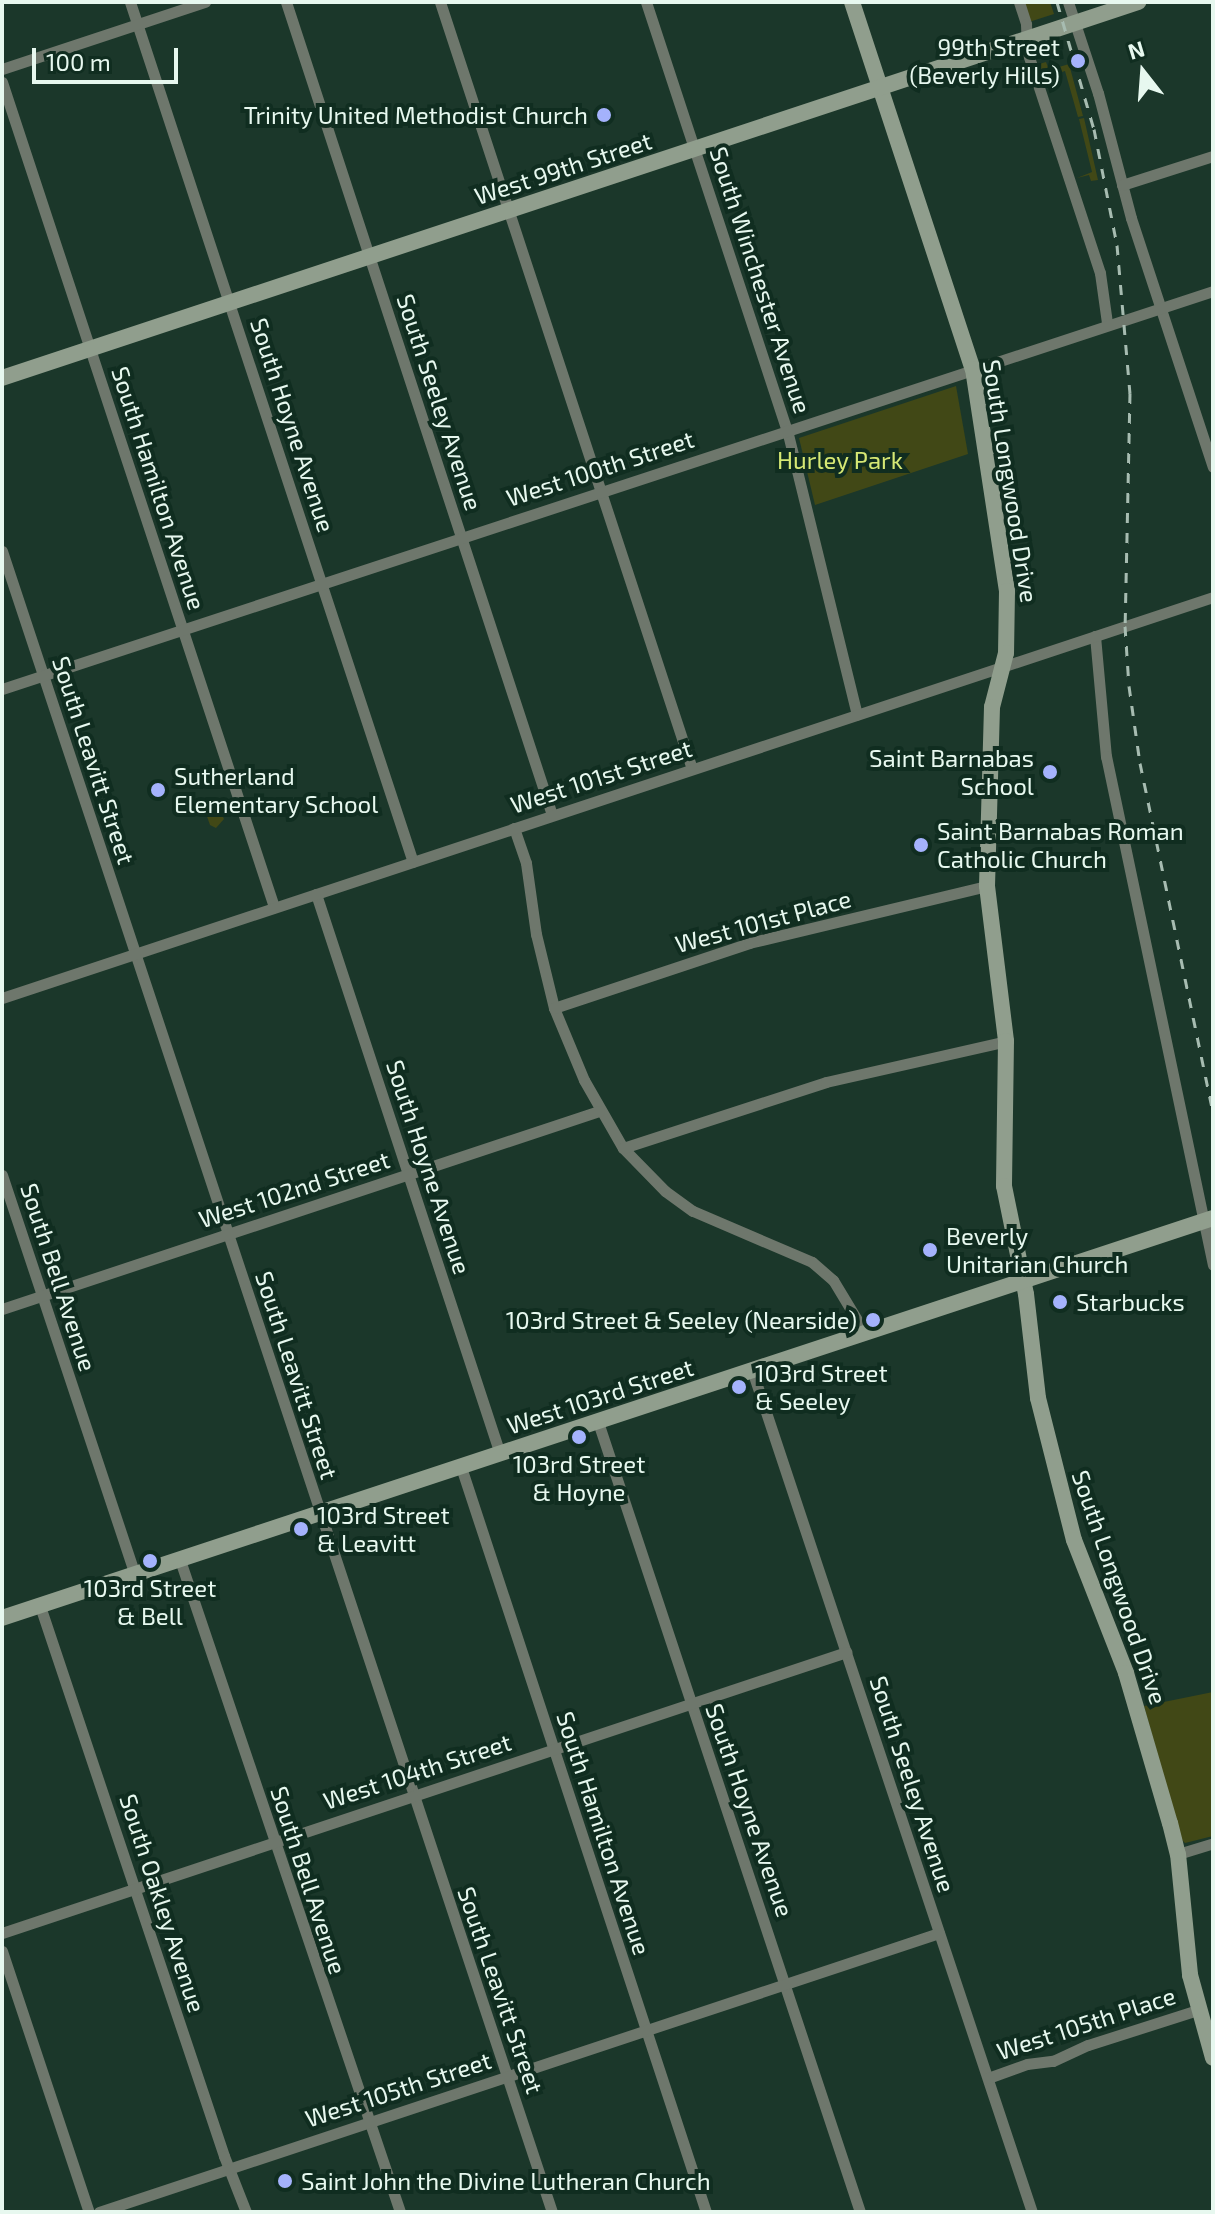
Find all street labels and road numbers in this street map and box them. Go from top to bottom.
street label: West 99th Street [471,126,655,210]
street label: South Winchester Avenue [704,142,818,418]
street label: South Seeley Avenue [391,290,489,514]
street label: South Hoyne Avenue [245,314,341,536]
street label: South Longwood Drive [978,357,1044,605]
street label: South Hamilton Avenue [106,362,212,614]
street label: West 100th Street [503,424,697,512]
street label: South Leavitt Street [47,653,141,867]
street label: West 101st Street [507,733,695,819]
street label: West 101st Place [672,884,854,958]
street label: South Hoyne Avenue [381,1056,477,1278]
street label: West 102nd Street [195,1145,393,1233]
street label: South Bell Avenue [15,1179,103,1375]
street label: South Leavitt Street [250,1268,344,1482]
street label: West 103rd Street [503,1352,697,1440]
street label: South Longwood Drive [1066,1466,1174,1708]
street label: South Seeley Avenue [864,1672,962,1896]
street label: South Hoyne Avenue [700,1699,800,1921]
street label: South Hamilton Avenue [551,1707,657,1959]
street label: West 104th Street [319,1727,515,1815]
street label: South Bell Avenue [265,1782,353,1978]
street label: South Oakley Avenue [114,1790,212,2016]
street label: South Leavitt Street [452,1883,550,2097]
street label: West 105th Place [993,1981,1179,2065]
street label: West 105th Street [301,2045,495,2133]

